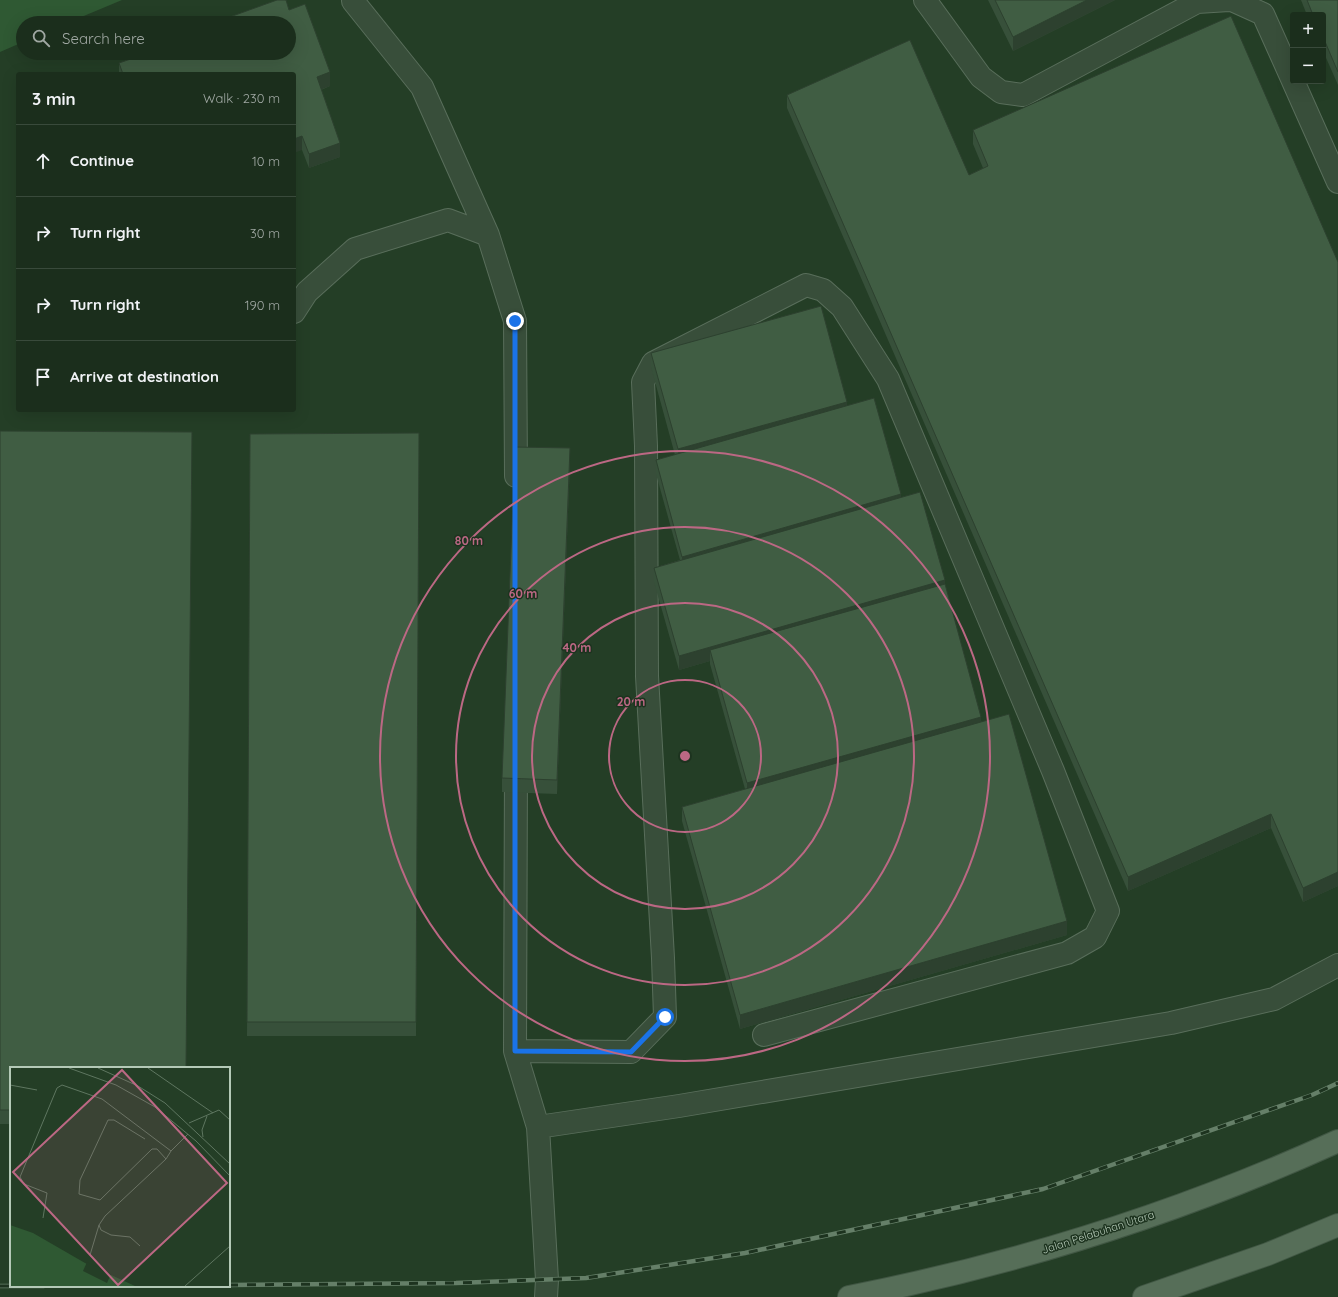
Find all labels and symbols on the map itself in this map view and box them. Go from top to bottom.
route end [506,312,524,330]
text: 80 m [455,533,483,548]
text: 60 m [509,586,537,601]
text: 40 m [563,640,591,655]
text: 20 m [617,694,645,709]
centre of rings [678,749,692,763]
route start [656,1008,674,1026]
inset map [10,1067,230,1287]
street label: Jalan Pelabuhan Utara [1040,1207,1156,1257]

